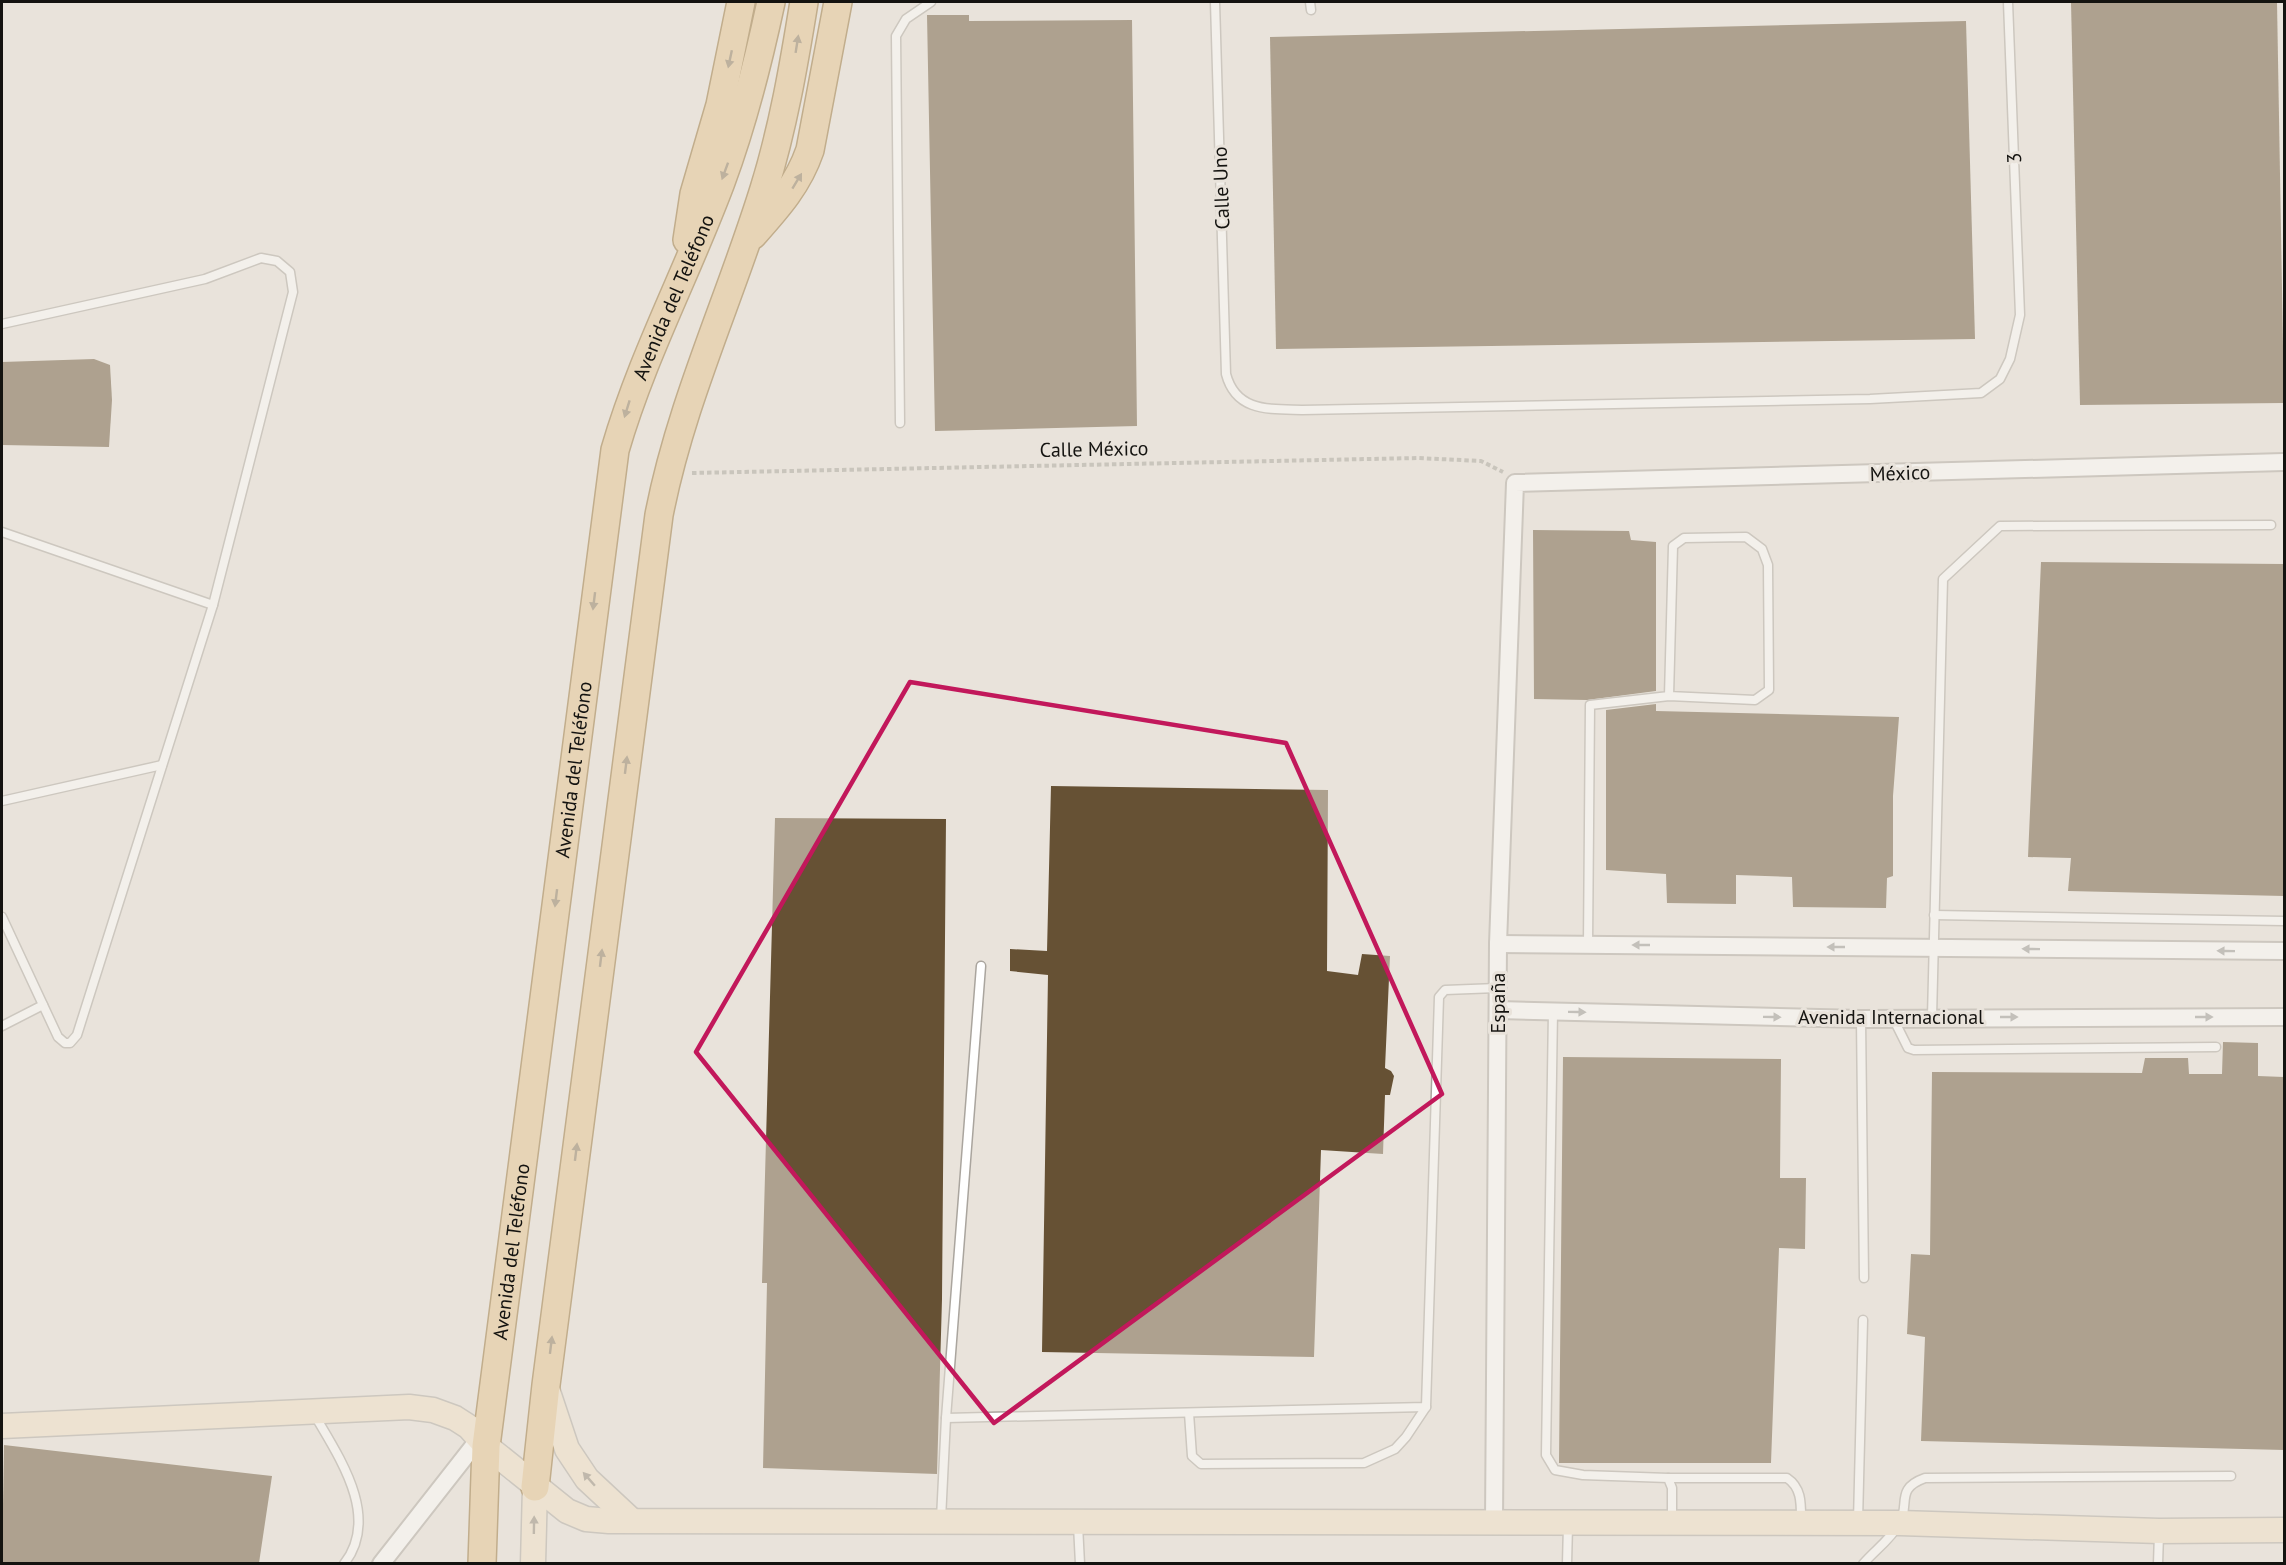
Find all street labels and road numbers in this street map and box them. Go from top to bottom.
street label: Calle Uno [1207,146,1235,230]
street label: 3 [2001,152,2027,164]
street label: Avenida del Teléfono [627,210,720,384]
street label: Calle México [1039,435,1149,463]
street label: México [1869,459,1931,487]
street label: Avenida del Teléfono [549,680,598,860]
street label: España [1485,973,1511,1033]
street label: Avenida Internacional [1798,1004,1984,1030]
street label: Avenida del Teléfono [487,1162,535,1342]

